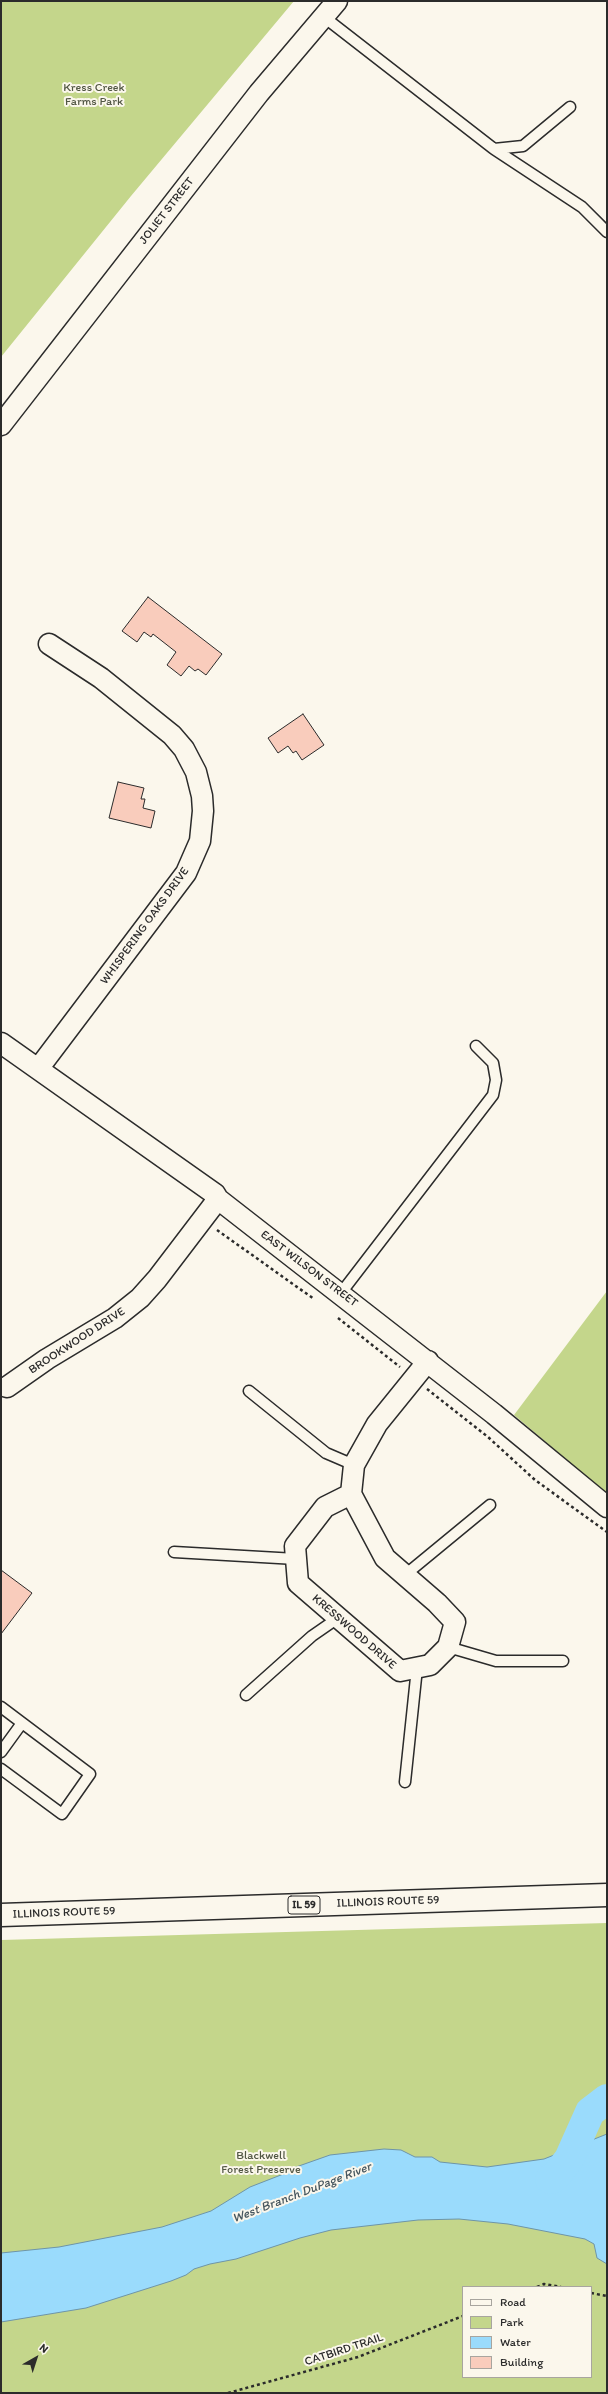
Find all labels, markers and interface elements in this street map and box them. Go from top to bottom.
park label: Kress Creek Farms Park [63,81,125,109]
street label: JOLIET STREET [136,175,198,247]
street label: WHISPERING OAKS DRIVE [98,865,192,987]
street label: EAST WILSON STREET [257,1228,361,1310]
street label: BROOKWOOD DRIVE [26,1305,128,1377]
street label: KRESSWOOD DRIVE [309,1591,399,1673]
street label: ILLINOIS ROUTE 59 [336,1893,440,1911]
road number: IL 59 [288,1896,320,1914]
street label: ILLINOIS ROUTE 59 [12,1904,116,1922]
park label: Blackwell Forest Preserve [221,2149,301,2177]
water label: West Branch DuPage River [230,2159,374,2227]
legend [462,2286,592,2378]
text: Road [500,2295,526,2309]
text: Park [500,2315,524,2329]
street label: CATBIRD TRAIL [303,2331,385,2369]
text: Water [500,2335,531,2349]
north arrow [16,2338,56,2378]
text: N [37,2341,51,2356]
text: Building [500,2355,543,2369]

